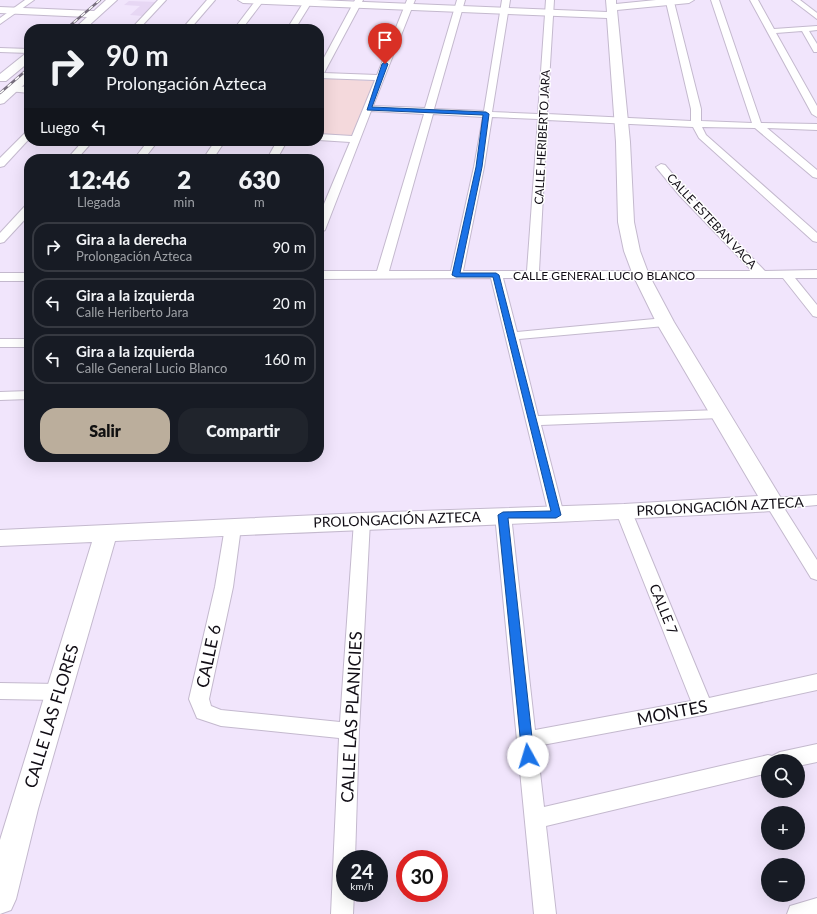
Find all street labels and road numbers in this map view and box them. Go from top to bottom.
street label: CALLE HERIBERTO JARA [531,68,553,205]
street label: CALLE ESTEBAN VACA [664,170,761,272]
street label: CALLE GENERAL LUCIO BLANCO [513,268,695,283]
street label: PROLONGACIÓN AZTECA [636,493,805,519]
street label: PROLONGACIÓN AZTECA [313,508,481,530]
street label: CALLE 7 [646,581,682,637]
street label: CALLE 6 [191,622,225,690]
street label: CALLE LAS PLANICIES [336,631,366,803]
street label: CALLE LAS FLORES [19,641,83,791]
street label: MONTES [635,695,709,729]

